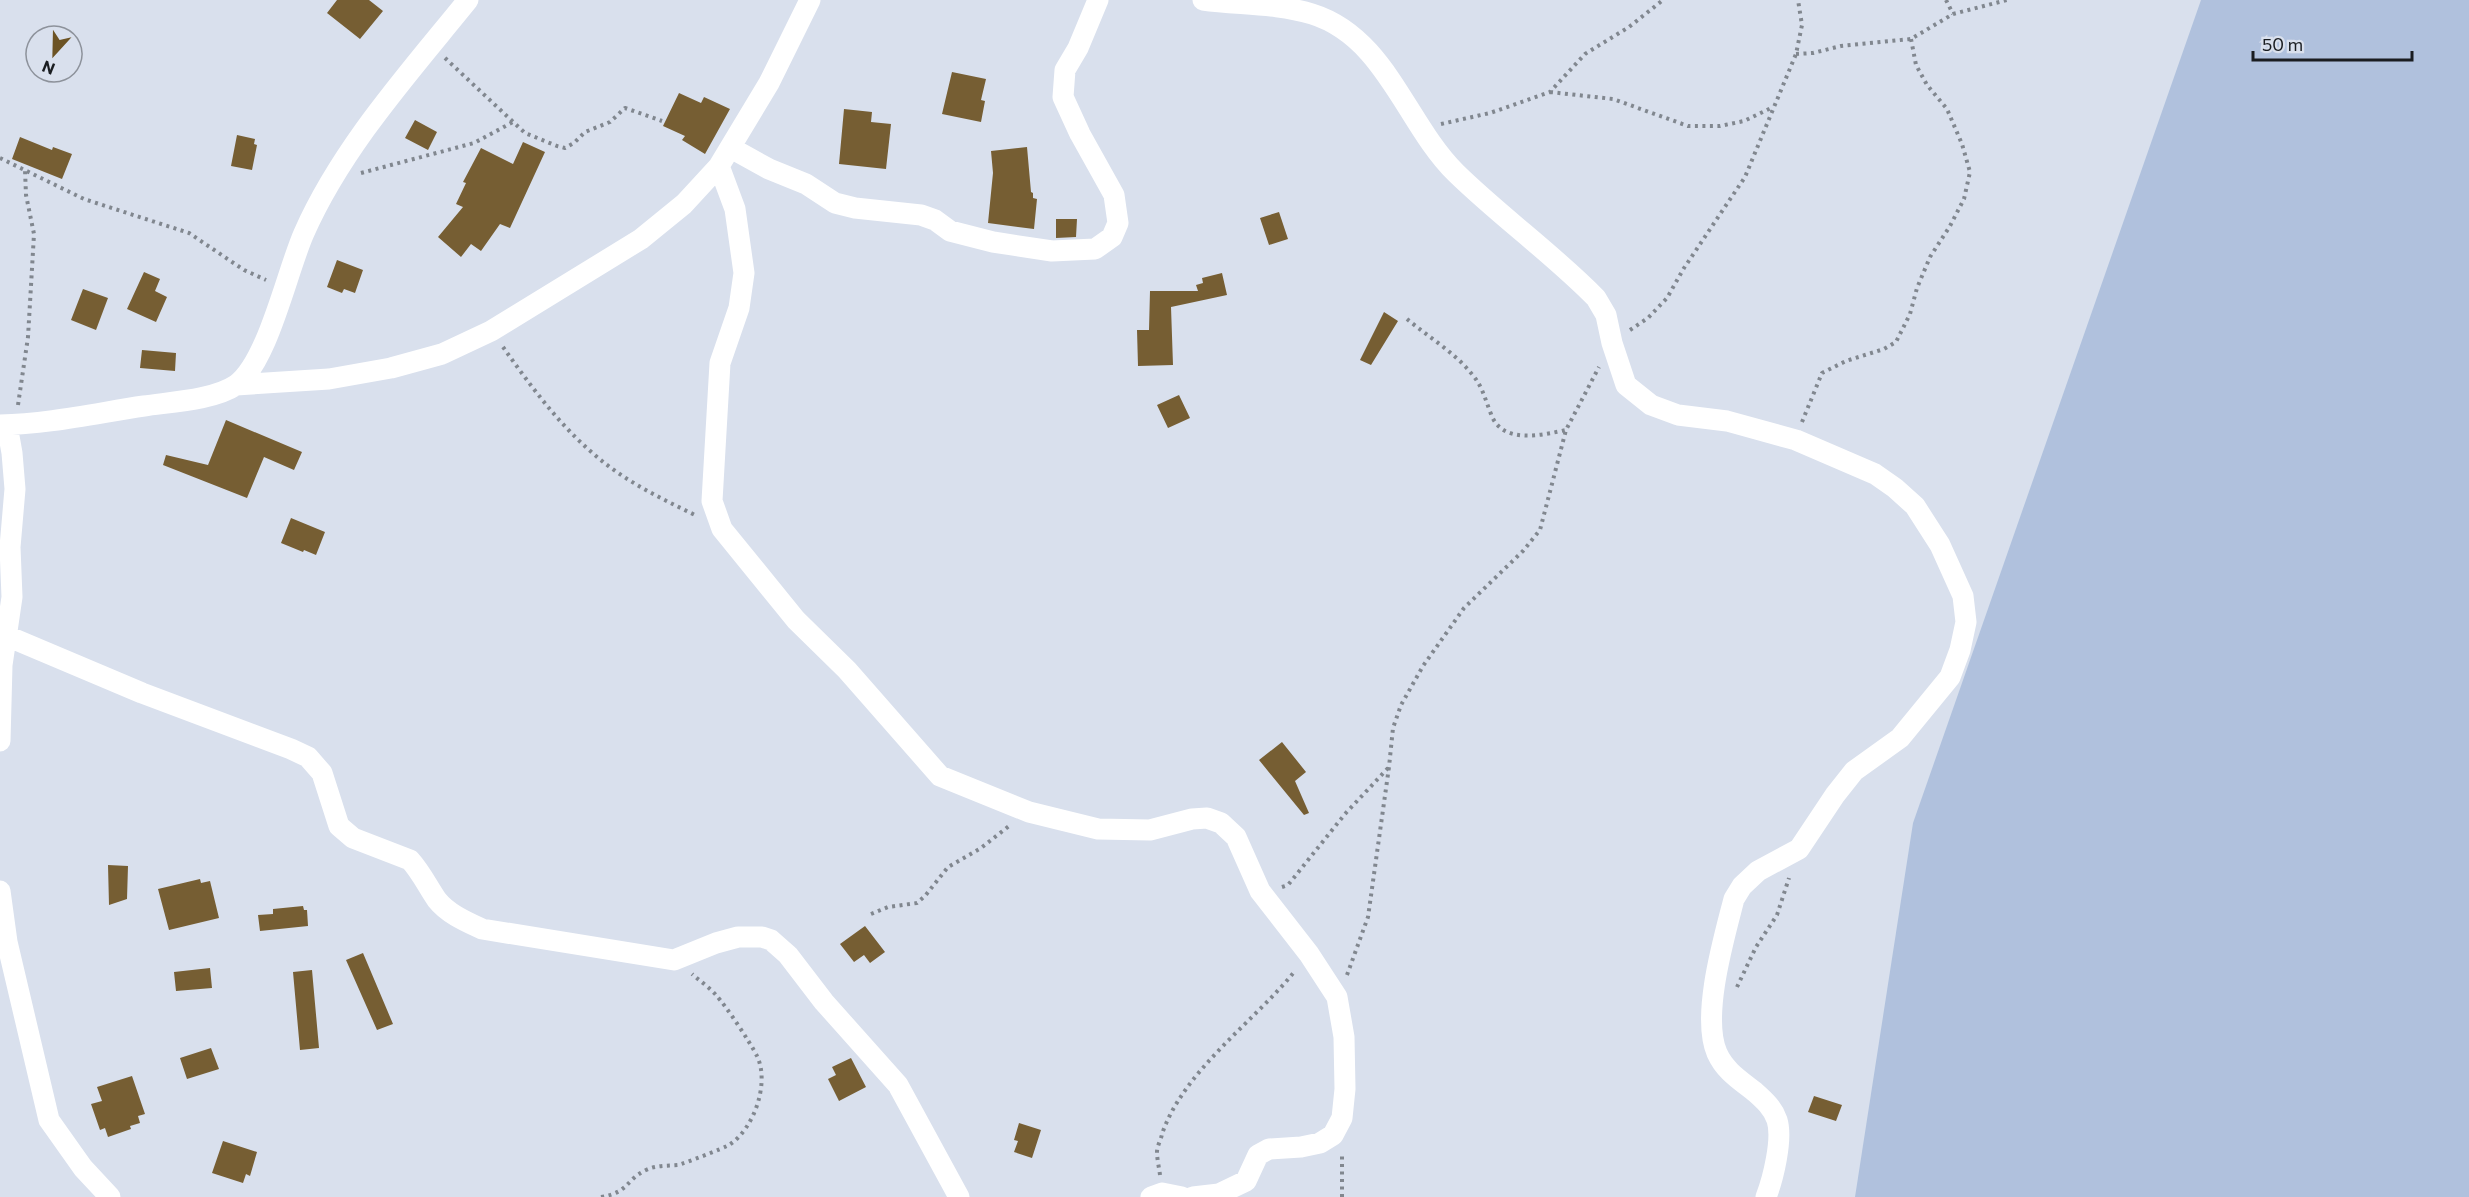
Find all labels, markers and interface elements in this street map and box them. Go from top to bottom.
north arrow [24,24,84,84]
scale bar [2253,24,2412,62]
text: 50 m [2262,33,2303,55]
text: N [39,57,57,79]

